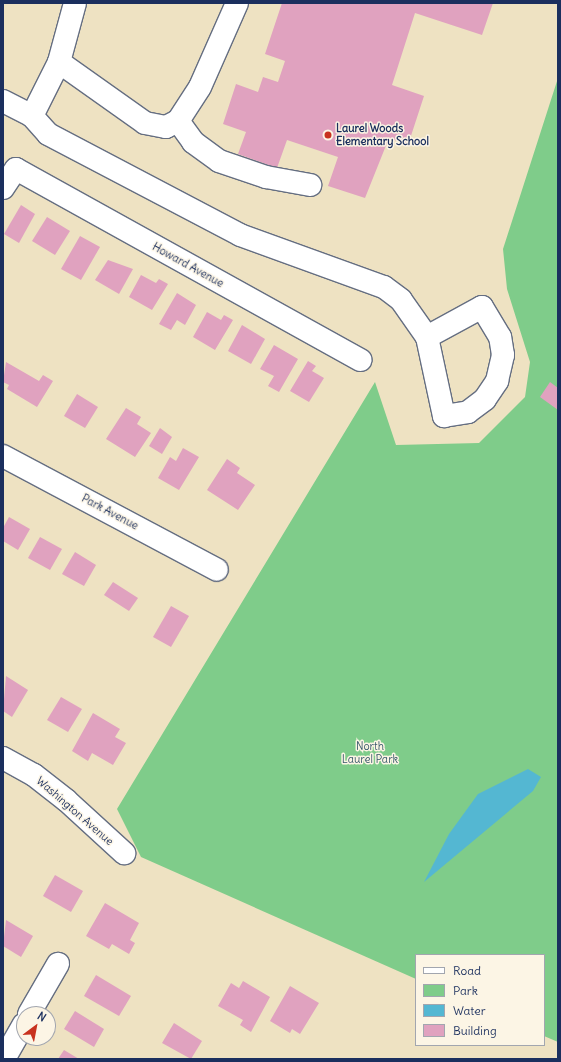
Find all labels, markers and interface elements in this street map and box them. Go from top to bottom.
place label: Laurel Woods Elementary School [336,122,429,148]
marker: Laurel Woods Elementary School [323,130,333,140]
street label: Howard Avenue [150,240,226,290]
street label: Park Avenue [79,492,141,532]
park label: North Laurel Park [342,740,398,766]
street label: Washington Avenue [34,774,116,848]
legend [415,954,545,1046]
text: Road [453,963,481,978]
text: Park [453,983,478,998]
text: Water [453,1003,486,1018]
north arrow [16,1006,56,1046]
text: N [35,1009,49,1025]
text: Building [453,1023,497,1038]

